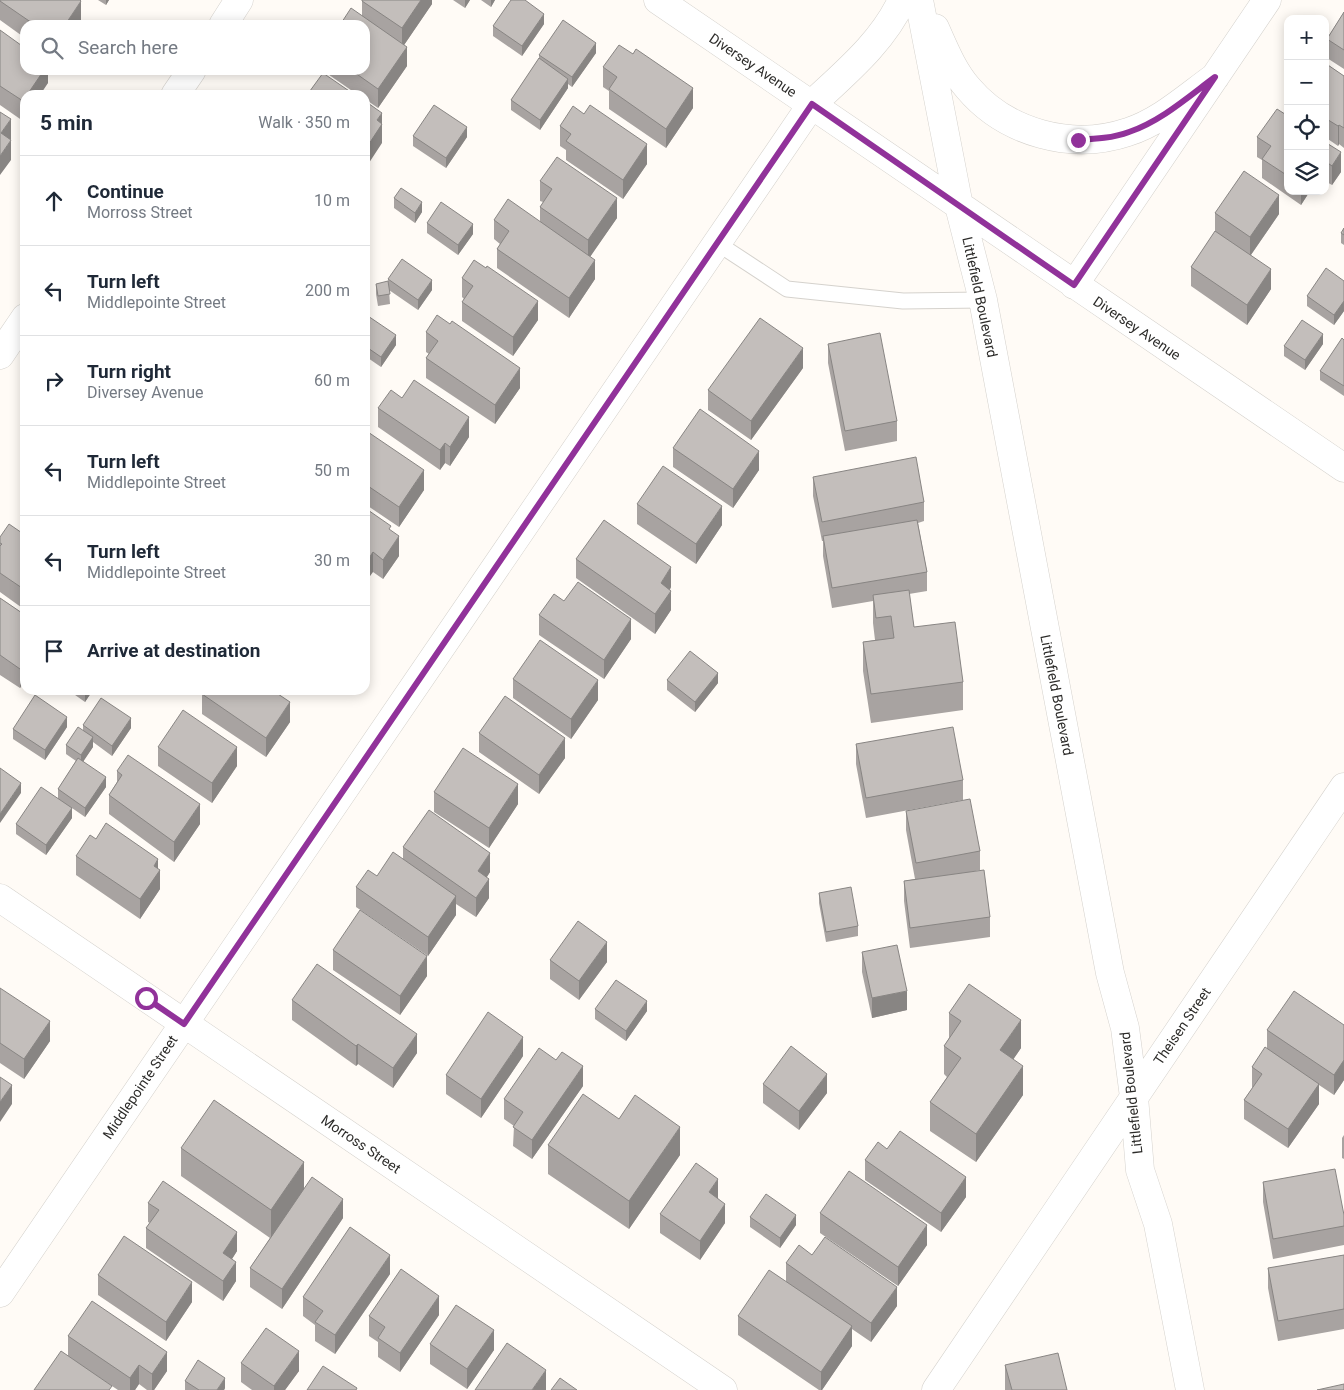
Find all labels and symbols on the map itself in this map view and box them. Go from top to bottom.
street label: Diversey Avenue [706,30,800,100]
route end [1067,129,1090,152]
street label: Littlefield Boulevard [959,235,1001,359]
street label: Diversey Avenue [1090,293,1184,363]
street label: Littlefield Boulevard [1037,633,1077,757]
street label: Theisen Street [1150,984,1214,1068]
route start [135,987,158,1010]
street label: Littlefield Boulevard [1117,1031,1145,1155]
street label: Middlepointe Street [99,1032,181,1142]
street label: Morross Street [318,1112,404,1177]

